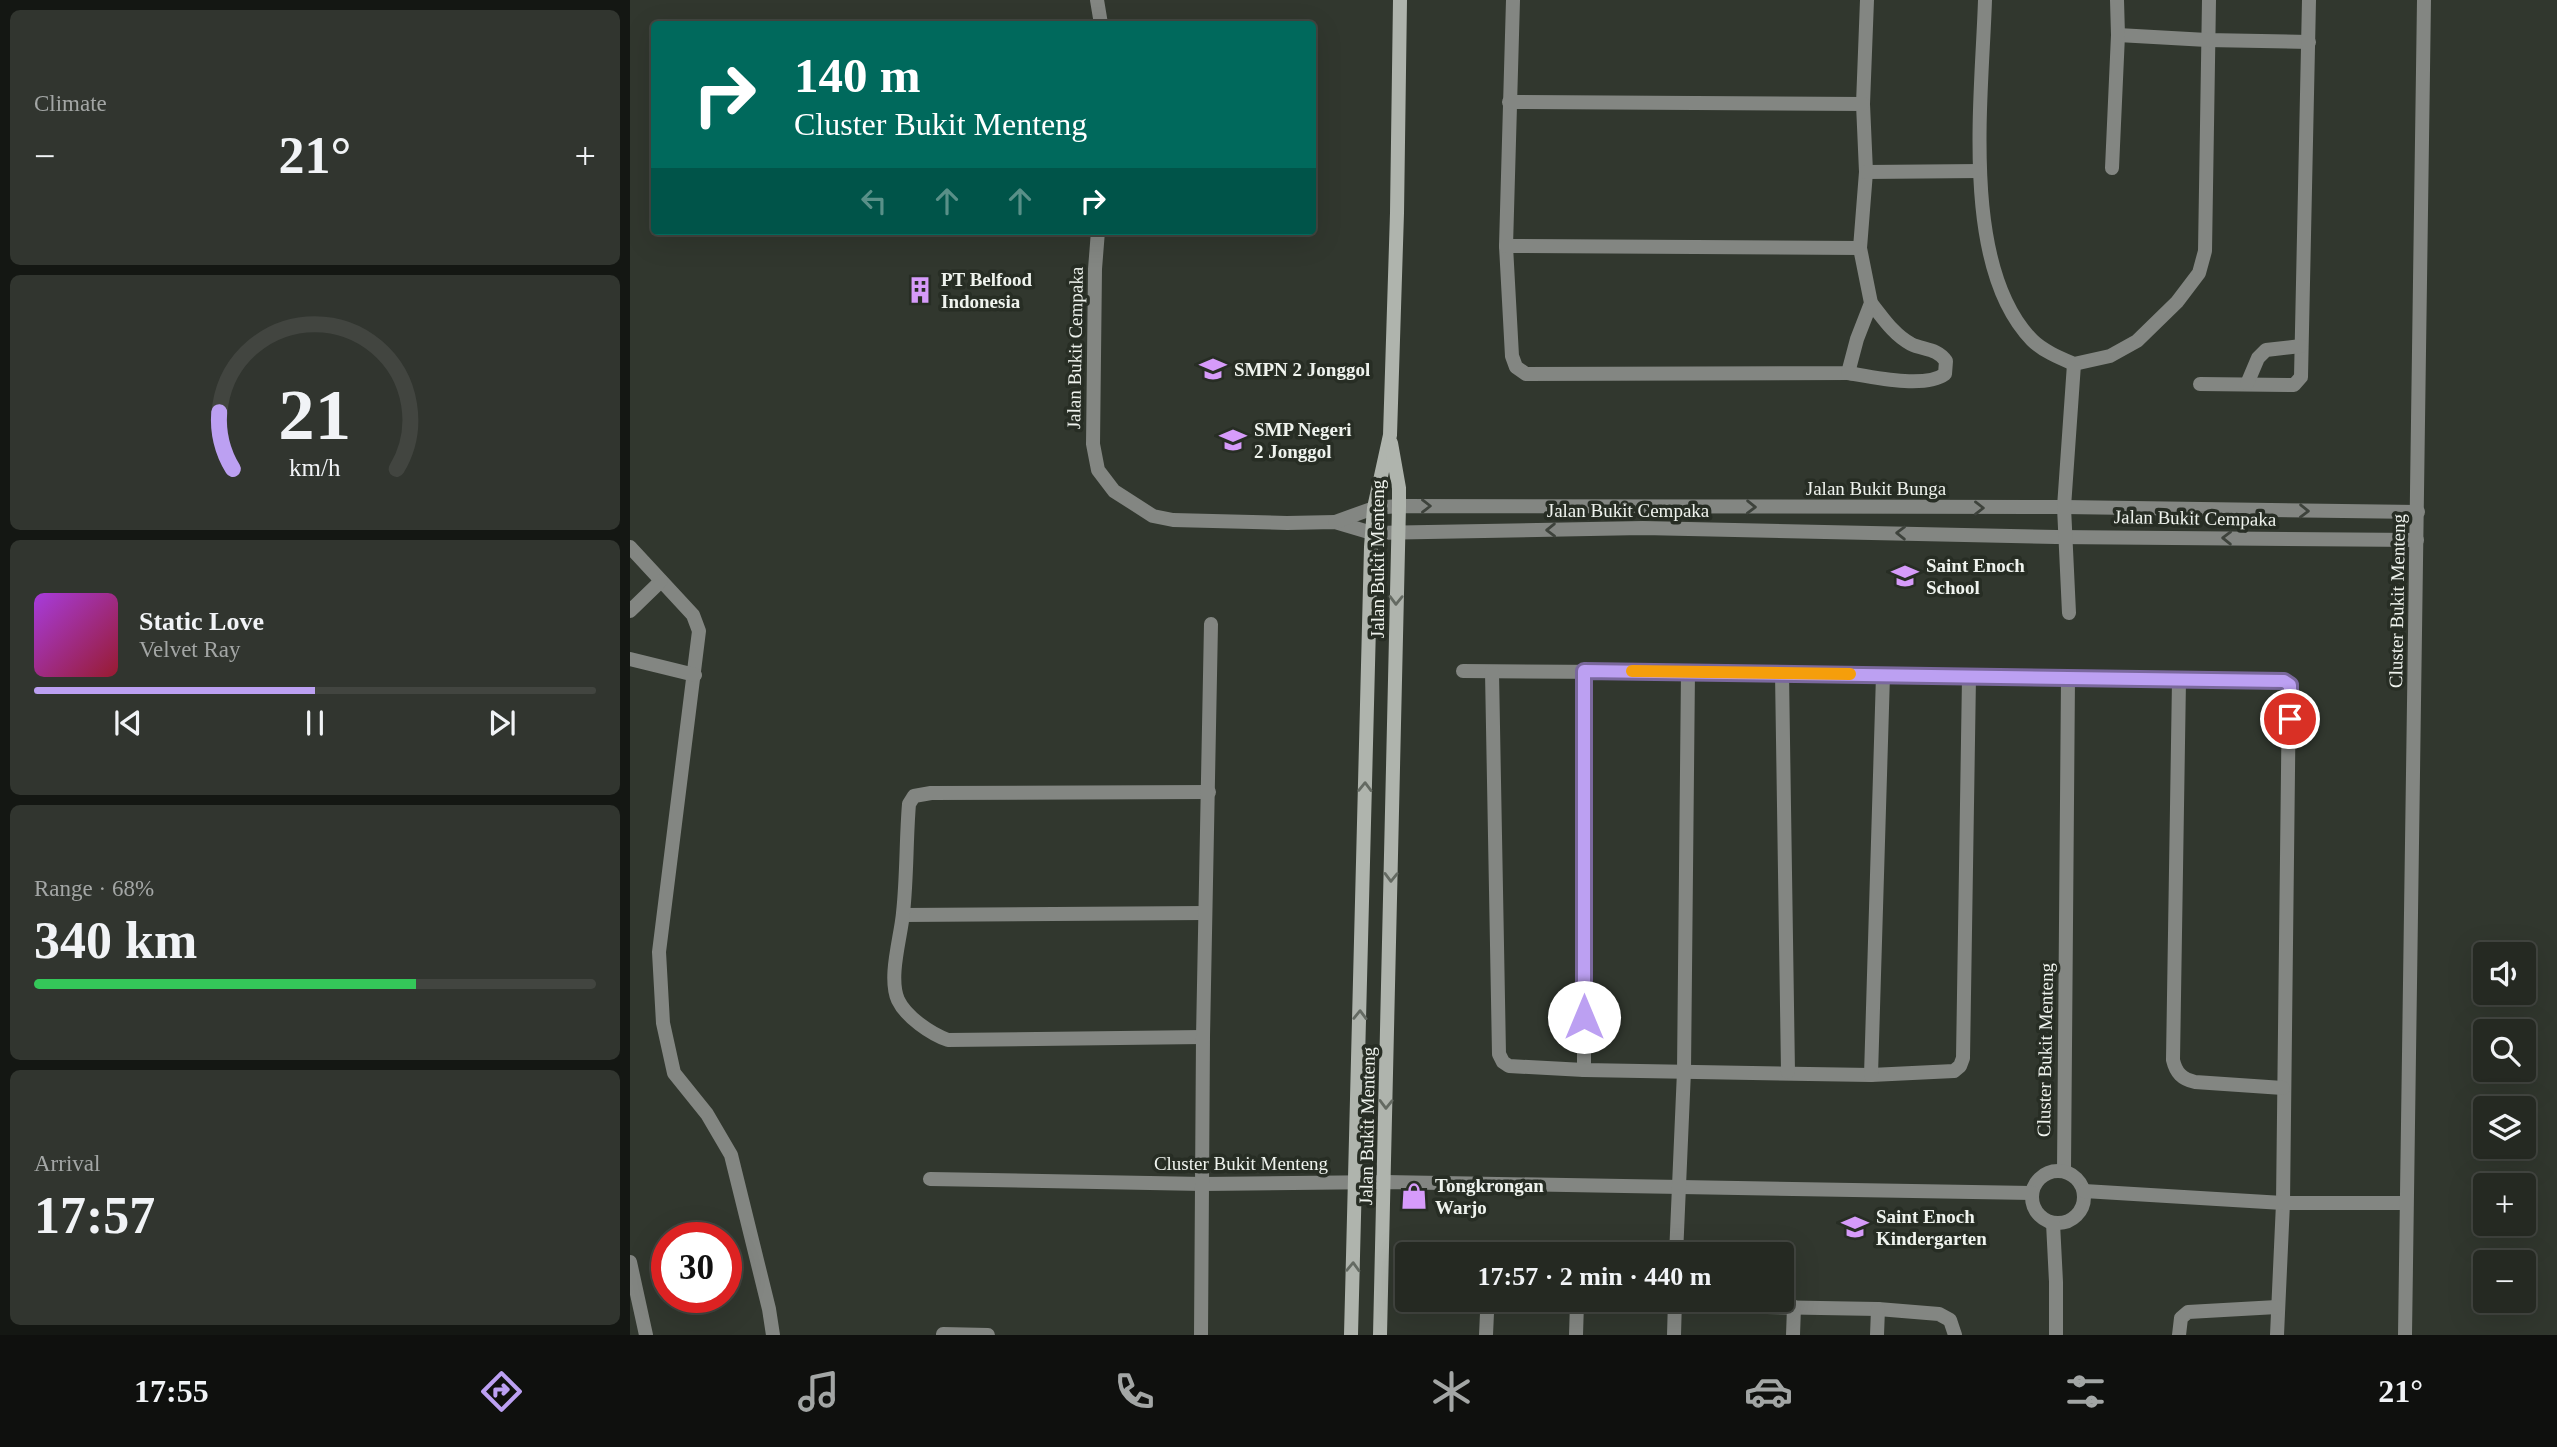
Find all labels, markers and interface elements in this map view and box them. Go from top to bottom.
text: 140 m [794,48,921,103]
icon: right [679,49,770,140]
text: Climate [34,91,107,116]
text: Cluster Bukit Menteng [794,106,1087,142]
text: 21° [279,127,351,184]
text: − [34,135,55,177]
text: + [575,135,596,177]
icon: left [855,182,893,220]
icon: ahead [928,182,966,220]
icon: ahead [1001,182,1039,220]
icon: right [1074,182,1112,220]
street label: Jalan Bukit Cempaka [1063,266,1087,429]
place label: PT Belfood Indonesia [941,269,1032,312]
building icon: PT Belfood Indonesia [905,275,935,305]
school or university icon: SMPN 2 Jonggol [1198,354,1228,384]
place label: SMPN 2 Jonggol [1234,359,1370,380]
text: 21 [279,374,351,455]
place label: SMP Negeri 2 Jonggol [1254,419,1352,462]
school or university icon: SMP Negeri 2 Jonggol [1218,425,1248,455]
text: km/h [289,453,341,480]
street label: Jalan Bukit Bunga [1806,478,1947,499]
street label: Jalan Bukit Menteng [1367,479,1388,638]
one-way arrow [1421,498,1431,514]
one-way arrow [1746,499,1757,515]
street label: Jalan Bukit Cempaka [1547,500,1710,521]
one-way arrow [1974,500,1984,516]
one-way arrow [2299,503,2310,518]
street label: Jalan Bukit Cempaka [2114,506,2277,530]
street label: Cluster Bukit Menteng [2385,513,2409,688]
one-way arrow [1545,522,1556,538]
one-way arrow [1895,525,1906,541]
one-way arrow [2221,530,2231,546]
place label: Saint Enoch School [1926,555,2025,598]
school or university icon: Saint Enoch School [1890,561,1920,591]
one-way arrow [1389,595,1404,606]
text: Static Love [139,607,264,636]
text: Velvet Ray [139,637,241,662]
pin [2260,689,2320,749]
icon: arrive [2271,700,2309,738]
icon: previous [109,704,147,742]
icon: pause [296,704,334,742]
icon: next [483,704,521,742]
one-way arrow [1357,782,1373,792]
one-way arrow [1383,872,1399,882]
text: Range · 68% [34,876,154,901]
text: 340 km [34,912,197,969]
map controls [2473,942,2536,1313]
button: sound [2473,942,2536,1005]
street label: Cluster Bukit Menteng [2033,962,2057,1137]
position arrow [1547,980,1621,1054]
one-way arrow [1352,1009,1367,1020]
button: search [2473,1019,2536,1082]
street label: Jalan Bukit Menteng [1355,1046,1379,1205]
button: layers [2473,1096,2536,1159]
one-way arrow [1379,1099,1394,1110]
text: Arrival [34,1151,100,1176]
street label: Cluster Bukit Menteng [1154,1153,1329,1174]
button: + [2473,1173,2536,1236]
place label: Tongkrongan Warjo [1435,1175,1544,1218]
shop icon: Tongkrongan Warjo [1399,1181,1429,1211]
text: 17:57 [34,1187,155,1244]
place label: Saint Enoch Kindergarten [1876,1206,1987,1249]
school or university icon: Saint Enoch Kindergarten [1840,1212,1870,1242]
speed limit sign: 30 [651,1222,742,1313]
button: − [2473,1250,2536,1313]
one-way arrow [1346,1261,1361,1272]
text: 17:57 · 2 min · 440 m [1478,1262,1712,1291]
icon: directions [477,1367,526,1416]
icon: music [794,1367,843,1416]
icon: phone [1110,1367,1159,1416]
icon: climate [1427,1367,1476,1416]
icon: car [1744,1367,1793,1416]
icon: filters [2061,1367,2110,1416]
text: 17:55 [134,1373,209,1409]
text: 21° [2378,1373,2423,1409]

